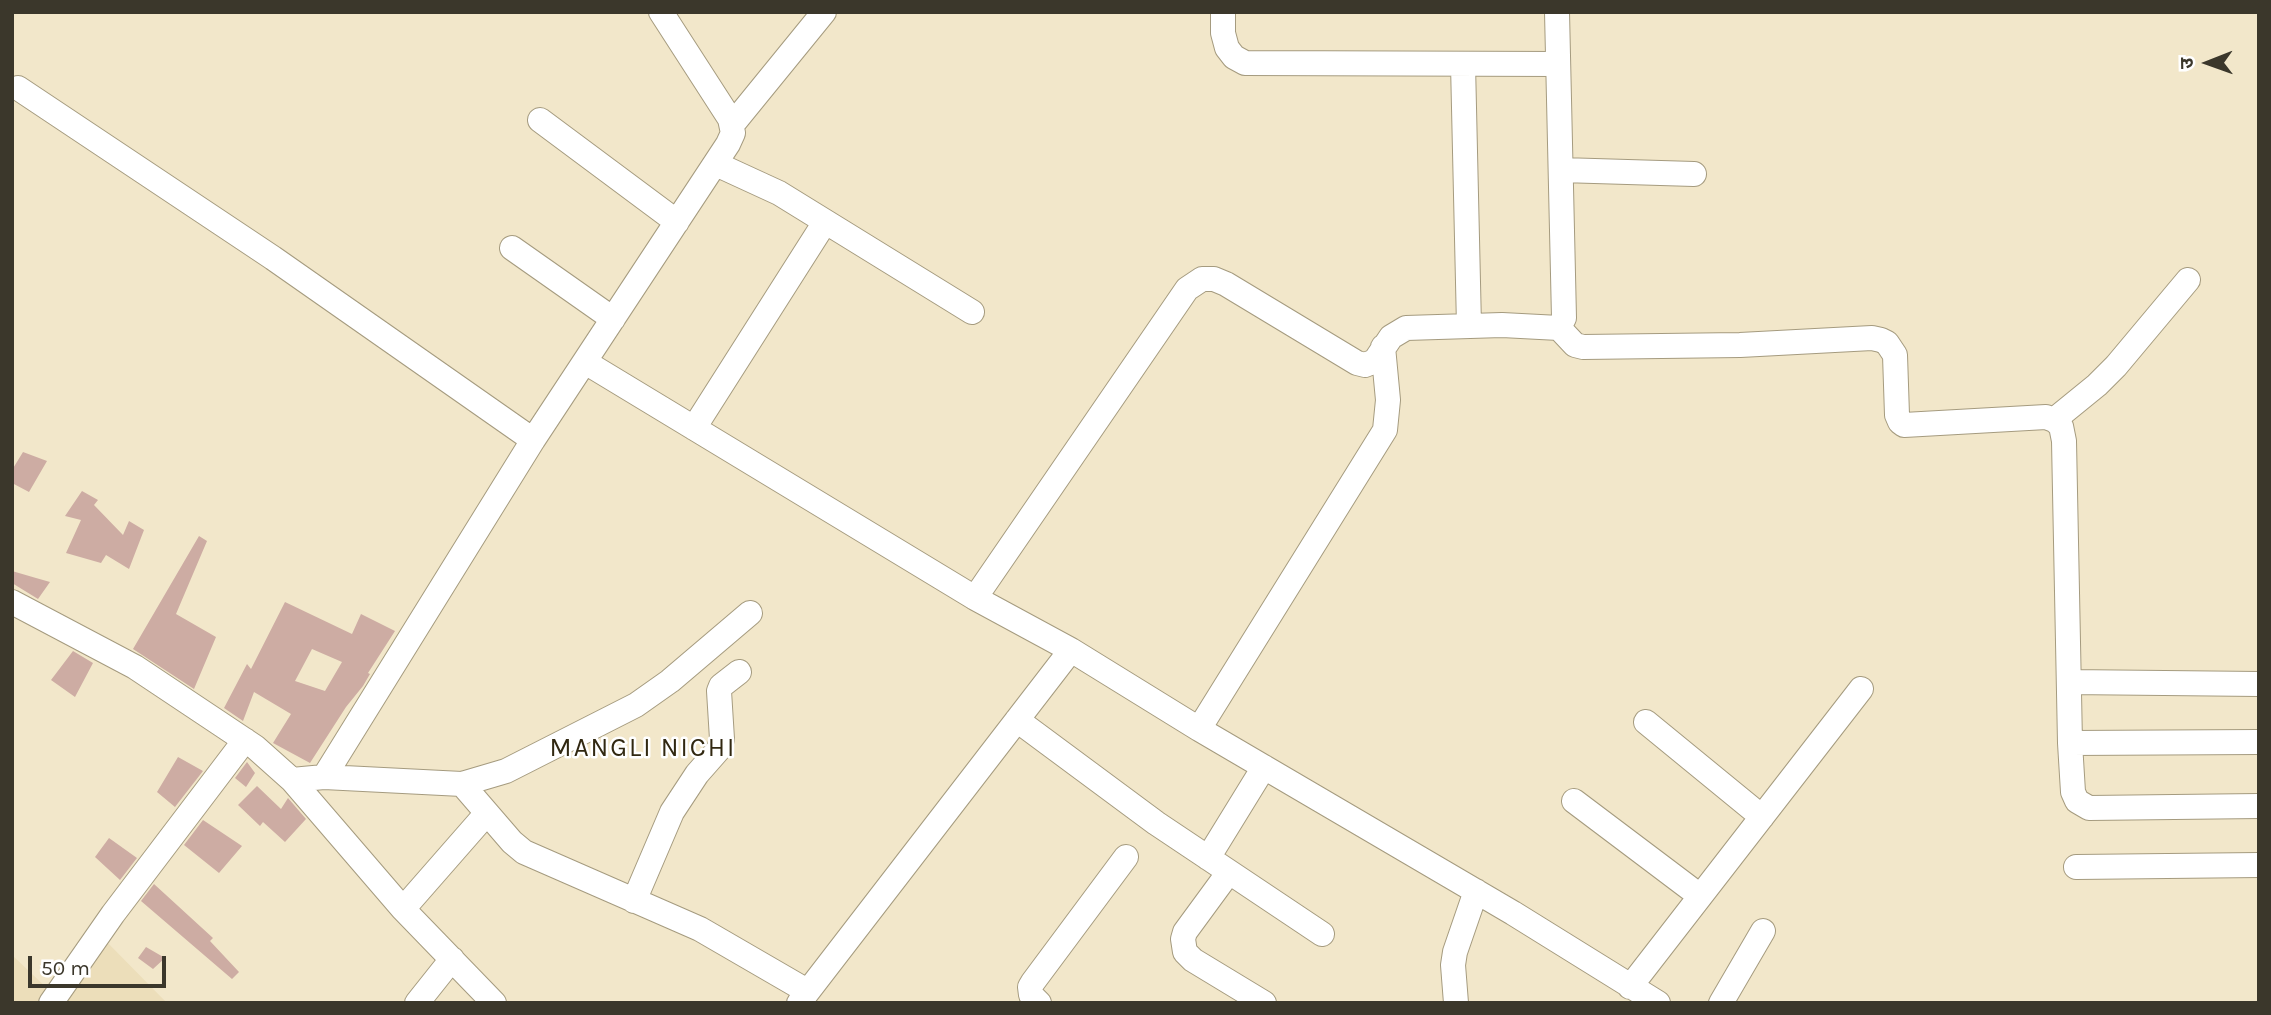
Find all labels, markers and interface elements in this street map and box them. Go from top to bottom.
north arrow [2173,28,2243,98]
text: उ [2176,58,2198,69]
district label: MANGLI NICHI [551,733,735,765]
scale bar [32,942,170,986]
text: 50 m [41,956,90,980]

